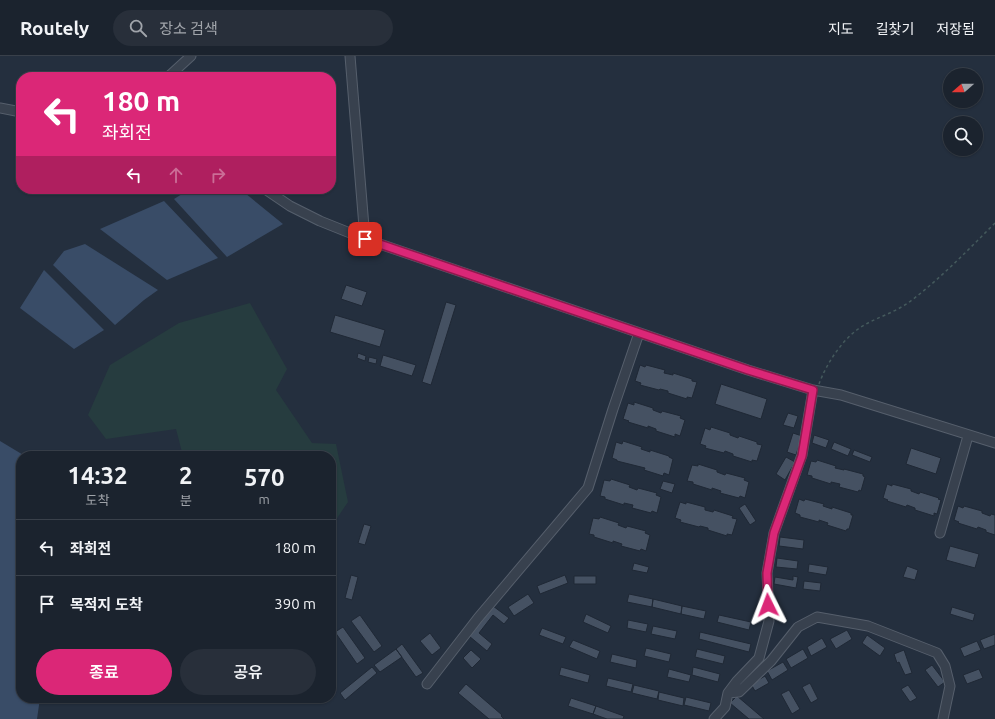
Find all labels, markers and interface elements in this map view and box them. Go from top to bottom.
search box [113,10,393,46]
text: Routely [20,17,89,39]
icon: search [127,17,149,39]
text: 장소 검색 [159,20,218,37]
text: 지도 [828,21,854,37]
text: 길찾기 [876,21,914,37]
text: 저장됨 [936,21,975,37]
north arrow [943,68,983,108]
map controls [943,68,983,156]
text: 180 m [102,85,180,116]
icon: left [36,88,88,140]
button: search [943,116,983,156]
text: 좌회전 [102,122,152,142]
icon: left [123,164,145,186]
icon: ahead [165,164,187,186]
icon: right [207,164,229,186]
pin [348,222,382,256]
icon: arrive [354,228,376,250]
text: 14:32 [67,462,128,489]
text: 2 [179,462,192,489]
text: 570 [244,464,285,491]
text: m [259,492,270,506]
text: 도착 [86,493,109,507]
text: 분 [180,493,192,507]
icon: left [36,537,58,559]
text: 180 m [274,539,316,556]
text: 좌회전 [70,540,111,557]
position arrow [747,584,789,626]
icon: arrive [36,593,58,615]
text: 390 m [274,595,316,612]
text: 목적지 도착 [70,596,143,613]
button: 종료 [36,649,172,695]
button: 공유 [180,649,316,695]

